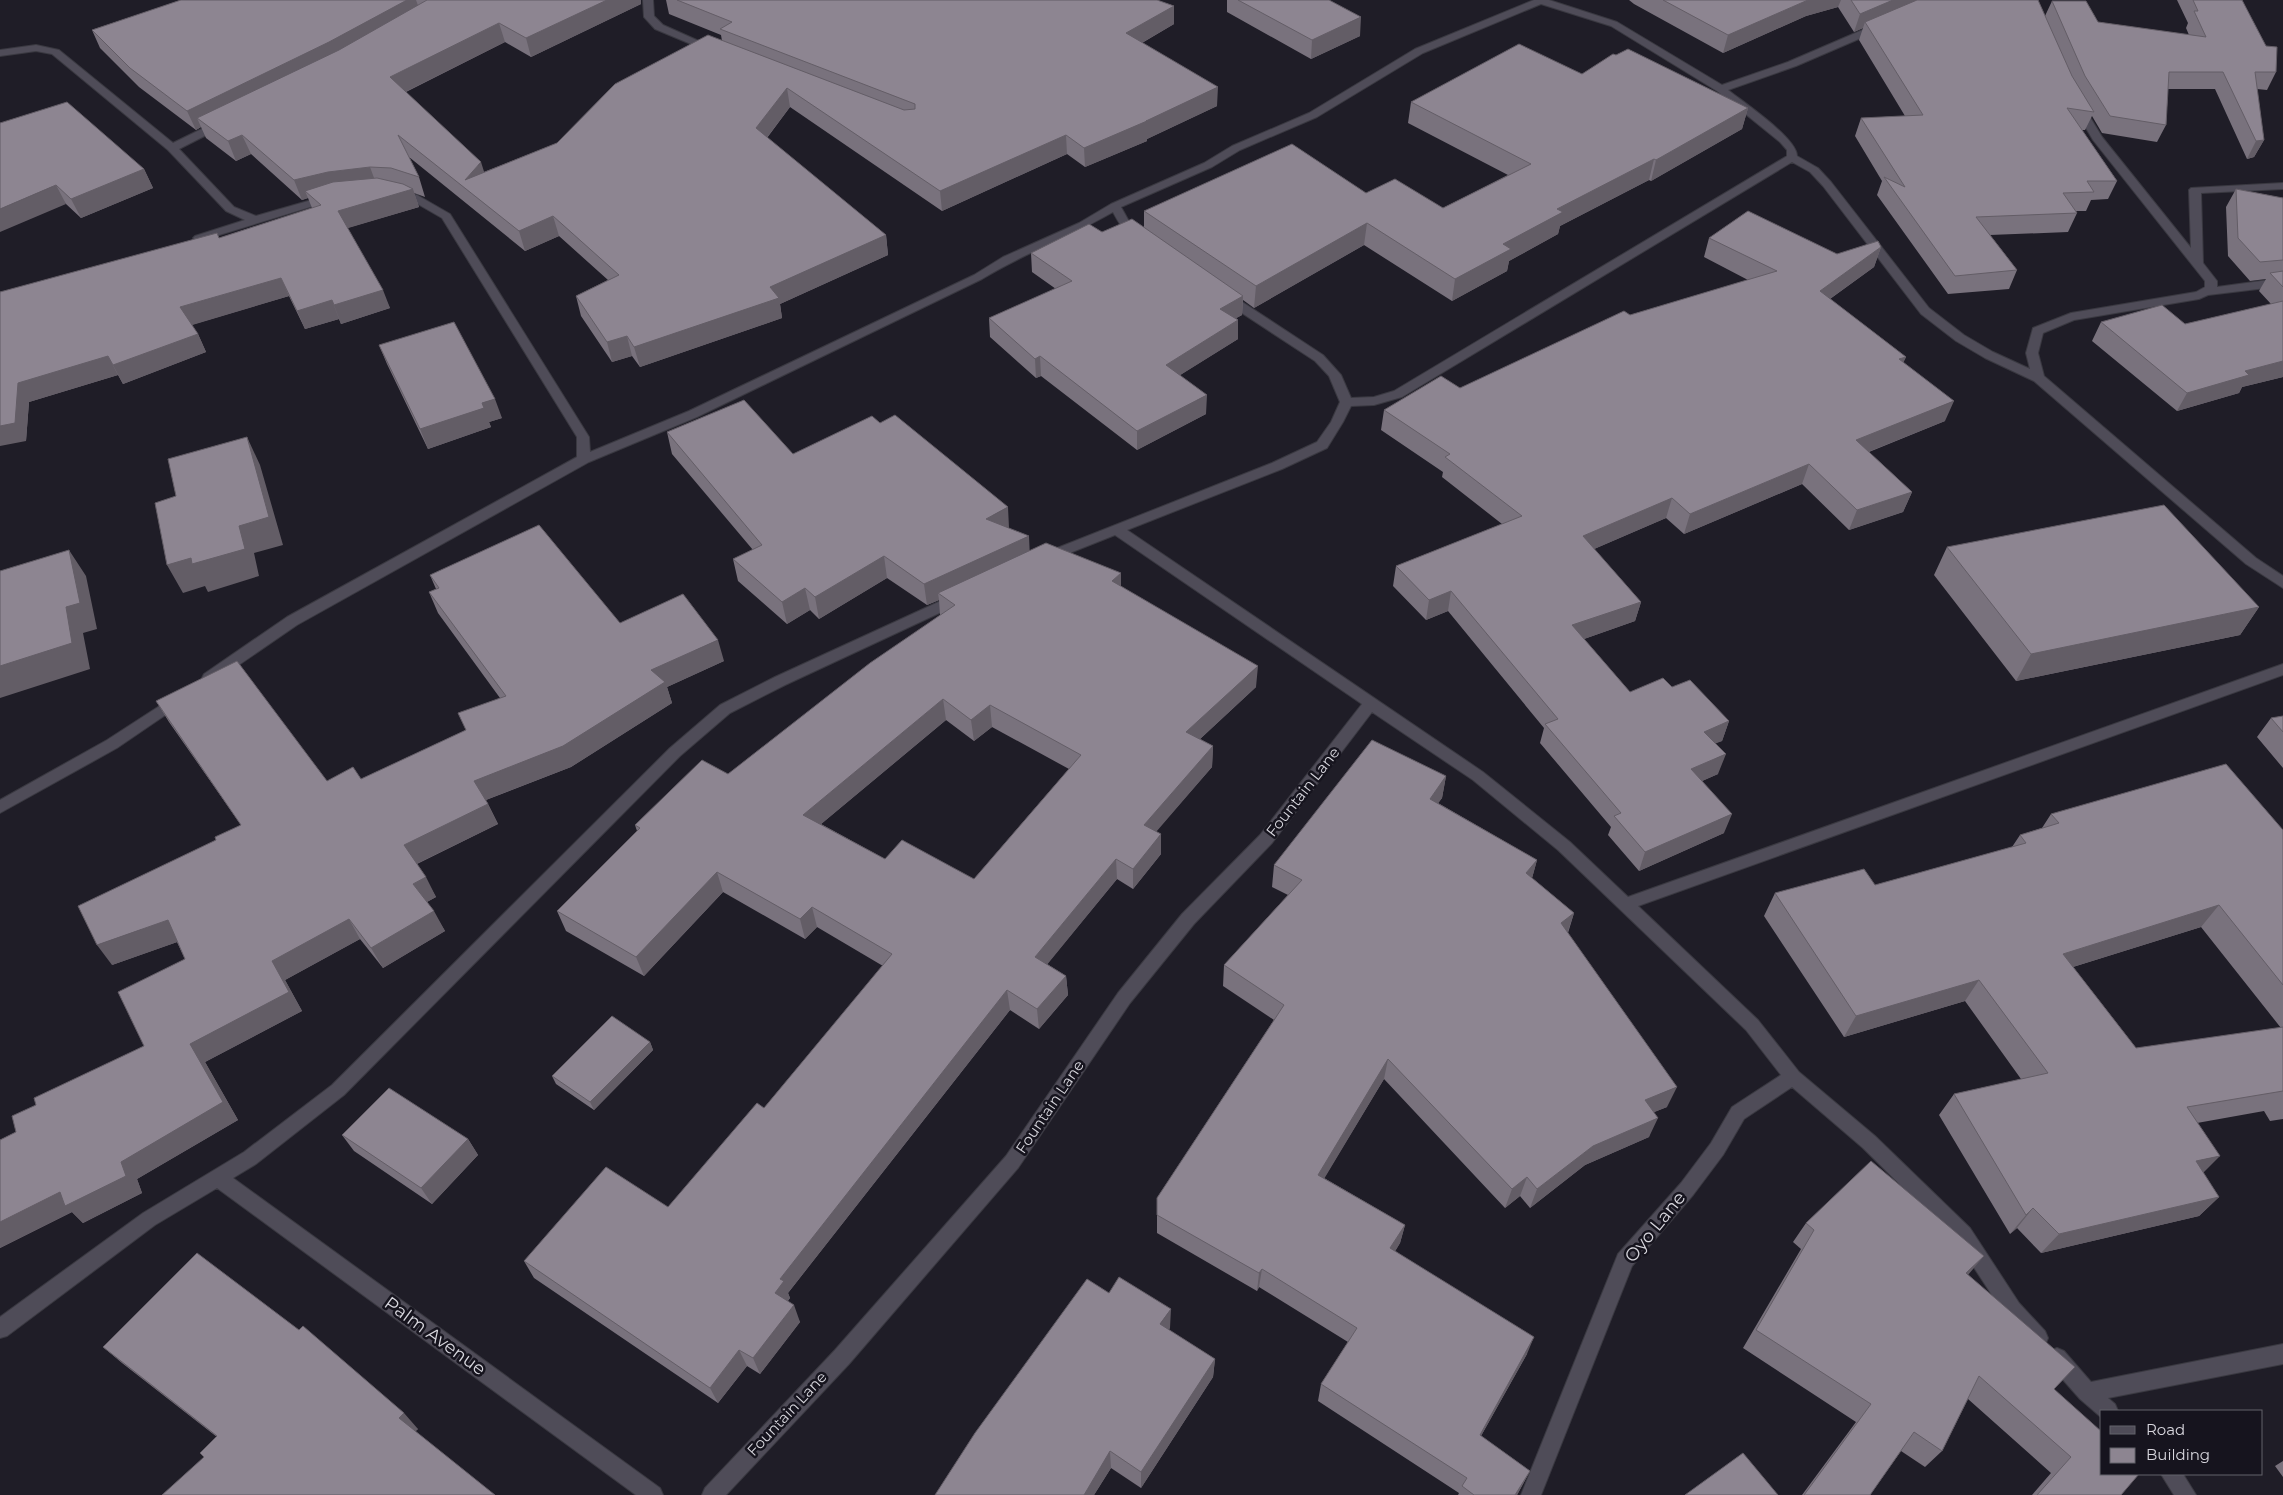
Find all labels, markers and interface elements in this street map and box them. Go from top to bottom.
street label: Fountain Lane [1262,743,1343,840]
street label: Fountain Lane [1011,1056,1088,1157]
street label: Oyo Lane [1620,1187,1690,1267]
street label: Palm Avenue [380,1292,490,1380]
street label: Fountain Lane [743,1368,831,1460]
legend [2100,1410,2263,1475]
text: Road [2146,1420,2185,1439]
text: Building [2146,1445,2210,1464]

